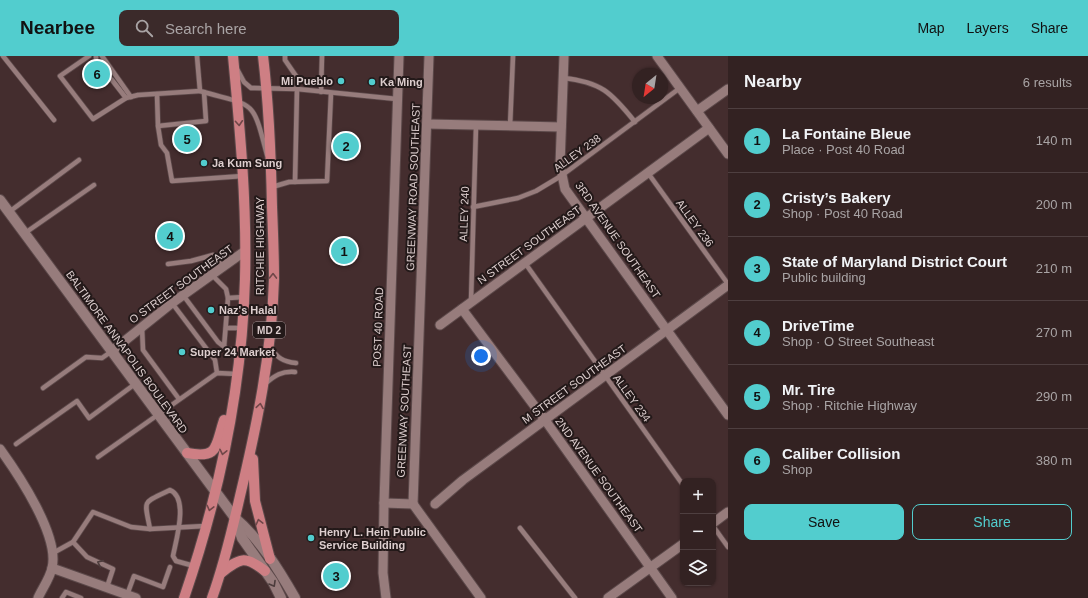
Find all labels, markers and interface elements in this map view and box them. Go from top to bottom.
search box [119,10,399,46]
text: Nearbee [20,17,95,38]
icon: search [133,17,155,39]
text: Search here [165,20,247,37]
text: Map [917,20,945,36]
text: Layers [967,20,1009,36]
text: Share [1031,20,1068,36]
pin: 6 [84,59,110,89]
north arrow [632,68,668,104]
text: Nearby [744,72,802,91]
place label: Mi Pueblo [281,75,333,87]
text: 6 results [1023,75,1072,90]
marker: Mi Pueblo [336,76,346,86]
place label: Ka Ming [380,76,423,88]
marker: Ka Ming [367,77,377,87]
street label: GREENWAY ROAD SOUTHEAST [404,103,422,271]
one-way arrow [234,120,243,126]
pin: 5 [174,124,200,154]
text: La Fontaine Bleue [782,125,911,142]
pin: 2 [333,131,359,161]
street label: ALLEY 238 [551,132,603,174]
text: 1 [753,133,761,148]
text: 140 m [1036,133,1072,148]
text: Place · Post 40 Road [782,142,905,157]
place label: Ja Kum Sung [212,157,282,169]
marker: Ja Kum Sung [199,158,209,168]
street label: 3RD AVENUE SOUTHEAST [573,180,663,301]
street label: ALLEY 240 [457,186,471,242]
text: Cristy’s Bakery [782,189,891,206]
street label: RITCHIE HIGHWAY [254,196,266,295]
street label: ALLEY 236 [674,197,716,249]
text: 2 [753,197,761,212]
text: 200 m [1036,197,1072,212]
street label: N STREET SOUTHEAST [475,203,583,286]
text: Shop · Post 40 Road [782,206,903,221]
pin: 4 [157,221,183,251]
pin: 1 [331,236,357,266]
street label: O STREET SOUTHEAST [127,242,235,326]
text: State of Maryland District Court [782,253,1007,270]
text: 3 [753,261,761,276]
text: 210 m [1036,261,1072,276]
street label: BALTIMORE ANNAPOLIS BOULEVARD [64,268,190,436]
text: Public building [782,270,866,285]
one-way arrow [269,273,278,279]
street label: POST 40 ROAD [371,287,385,367]
place label: Naz's Halal [219,304,277,316]
marker: Naz's Halal [206,305,216,315]
text: DriveTime [782,317,854,334]
road number: MD 2 [253,322,285,338]
text: 4 [753,325,761,340]
text: 270 m [1036,325,1072,340]
text: Shop · O Street Southeast [782,334,934,349]
street label: M STREET SOUTHEAST [520,342,629,426]
street label: GREENWAY SOUTHEAST [395,344,413,478]
place label: Super 24 Market [190,346,275,358]
your location [471,346,491,366]
marker: Super 24 Market [177,347,187,357]
street label: ALLEY 234 [611,372,653,424]
text: Mr. Tire [782,381,835,398]
text: 5 [753,389,761,404]
text: 290 m [1036,389,1072,404]
text: Shop · Ritchie Highway [782,398,917,413]
one-way arrow [255,403,264,409]
street label: 2ND AVENUE SOUTHEAST [553,415,645,535]
text: Caliber Collision [782,445,900,462]
one-way arrow [220,449,228,455]
text: 6 [753,453,761,468]
text: 380 m [1036,453,1072,468]
text: Shop [782,462,812,477]
map controls [680,478,716,586]
button: + [680,478,716,514]
one-way arrow [206,504,215,511]
button: Save [744,504,904,540]
button: Share [912,504,1072,540]
button: − [680,514,716,550]
one-way arrow [256,518,264,525]
place label: Henry L. Hein Public Service Building [319,526,426,551]
marker: Henry L. Hein Public Service Building [306,533,316,543]
button: layers [680,550,716,586]
one-way arrow [96,560,104,568]
pin: 3 [323,561,349,591]
one-way arrow [269,580,276,587]

